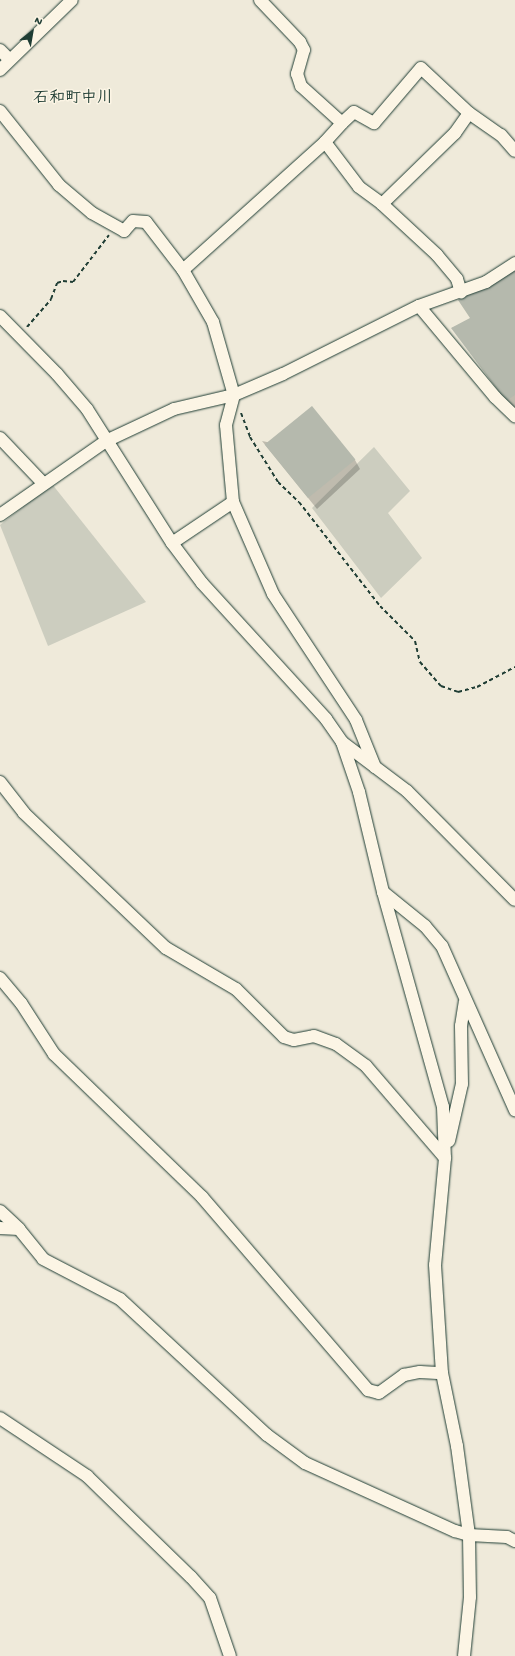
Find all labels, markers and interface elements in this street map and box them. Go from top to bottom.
north arrow [12,12,52,52]
text: N [32,15,44,29]
district label: 石和町中川 [33,90,113,110]

